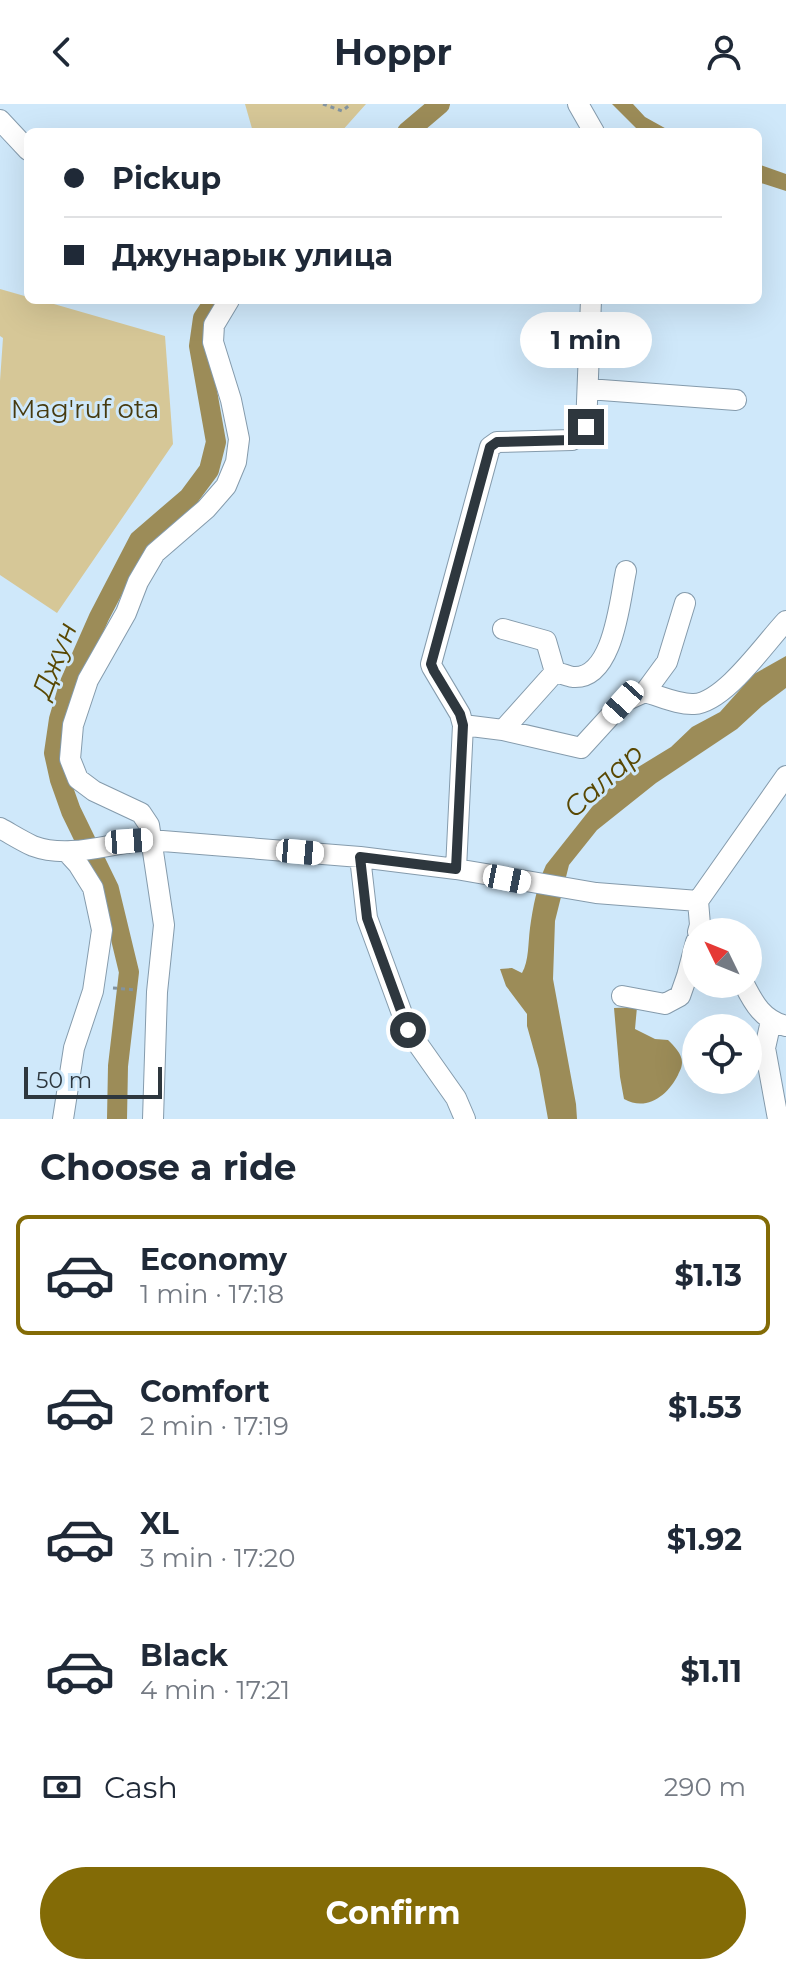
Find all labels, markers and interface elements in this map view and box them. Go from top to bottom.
icon: back [40,30,84,74]
text: Hoppr [334,30,452,74]
icon: person [702,30,746,74]
text: Pickup [112,160,221,197]
text: Джунарык улица [112,237,393,274]
callout: 1 min [520,311,652,367]
text: 1 min [551,324,621,356]
park label: Mag'ruf ota [11,393,159,425]
route end [568,409,604,445]
water label: Джун [23,617,84,706]
car [598,676,648,728]
water label: Салар [556,735,650,825]
car [104,827,154,855]
car [275,838,325,866]
car [481,863,533,895]
north arrow [682,918,762,998]
map controls [682,918,762,1094]
route start [390,1012,426,1048]
button: locate [682,1014,762,1094]
scale bar [24,1063,162,1099]
text: 50 m [36,1067,92,1094]
text: Choose a ride [40,1145,297,1189]
icon: car [44,1239,116,1311]
text: Economy [140,1241,287,1278]
text: $1.13 [675,1257,742,1294]
text: 1 min · 17:18 [140,1278,284,1310]
icon: car [44,1371,116,1443]
text: Comfort [140,1373,270,1410]
text: $1.53 [668,1389,742,1426]
text: 2 min · 17:19 [140,1410,289,1442]
icon: car [44,1503,116,1575]
text: XL [140,1505,179,1542]
text: $1.92 [667,1521,742,1558]
text: 3 min · 17:20 [140,1542,295,1574]
icon: car [44,1635,116,1707]
text: Black [140,1637,228,1674]
text: $1.11 [681,1653,742,1690]
text: 4 min · 17:21 [140,1674,290,1706]
icon: cash [40,1765,84,1809]
text: Cash [104,1769,178,1806]
text: 290 m [664,1771,746,1803]
button: Confirm [40,1867,746,1959]

